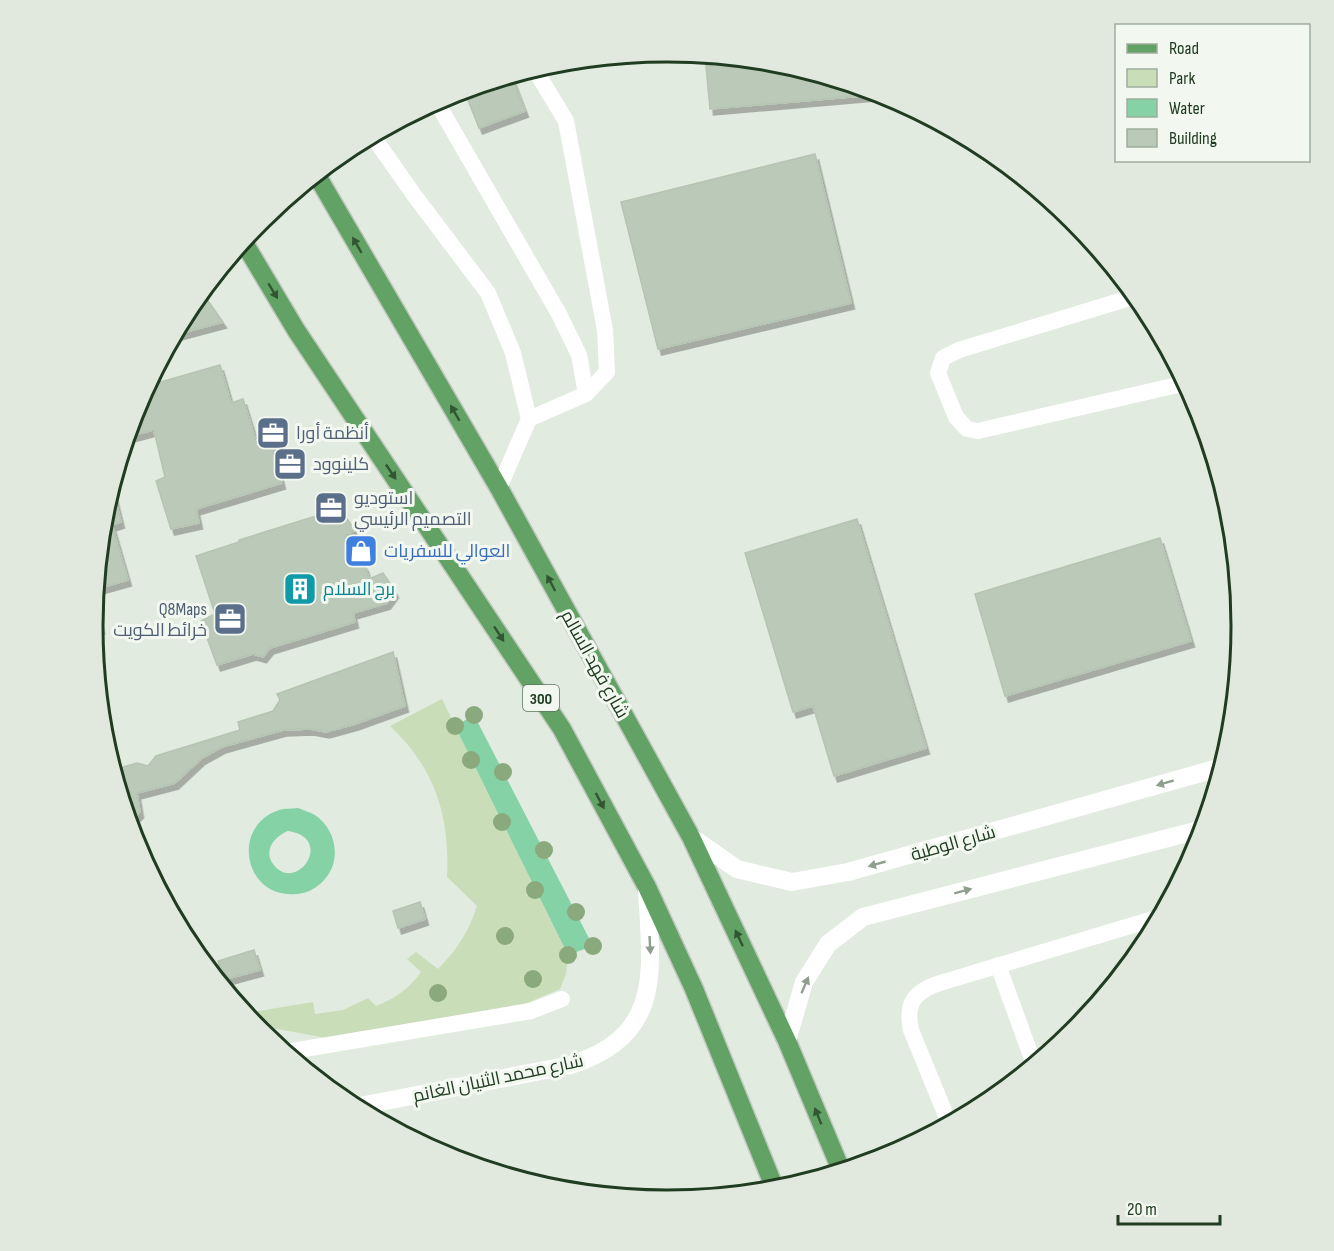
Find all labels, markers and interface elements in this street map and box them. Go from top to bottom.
legend [1115,24,1310,162]
text: Road [1169,38,1199,59]
text: Park [1169,68,1195,89]
text: Water [1169,98,1205,119]
text: Building [1169,128,1217,149]
one-way arrow [352,236,362,253]
one-way arrow [267,283,278,299]
one-way arrow [450,405,461,421]
office icon: أنظمة أورا [255,415,291,451]
place label: أنظمة أورا [296,422,369,444]
office icon: كلينوود [272,446,308,482]
place label: كلينوود [313,454,369,475]
one-way arrow [385,464,396,480]
place label: استوديو التصميم الرئيسي [354,488,472,532]
office icon: استوديو التصميم الرئيسي [313,490,349,526]
shop icon: العوالي للسفريات [343,533,379,569]
place label: العوالي للسفريات [384,541,510,565]
building icon: برج السلام [282,571,318,607]
one-way arrow [546,575,556,592]
place label: برج السلام [323,579,395,601]
place label: Q8Maps خرائط الكويت [113,599,207,641]
office icon: Q8Maps خرائط الكويت [212,601,248,637]
street label: شارع فهد السالم [555,606,633,722]
one-way arrow [494,626,505,642]
road number: 300 [523,685,559,711]
one-way arrow [1156,779,1174,788]
one-way arrow [595,792,605,809]
street label: شارع الوطية [908,821,998,867]
one-way arrow [867,860,885,869]
one-way arrow [954,886,972,895]
one-way arrow [734,930,743,947]
one-way arrow [645,936,654,955]
one-way arrow [800,976,810,994]
street label: شارع محمد الثنيان الغانم [411,1050,586,1108]
one-way arrow [813,1107,822,1125]
scale bar [1118,1188,1220,1226]
text: 20 m [1127,1199,1157,1220]

